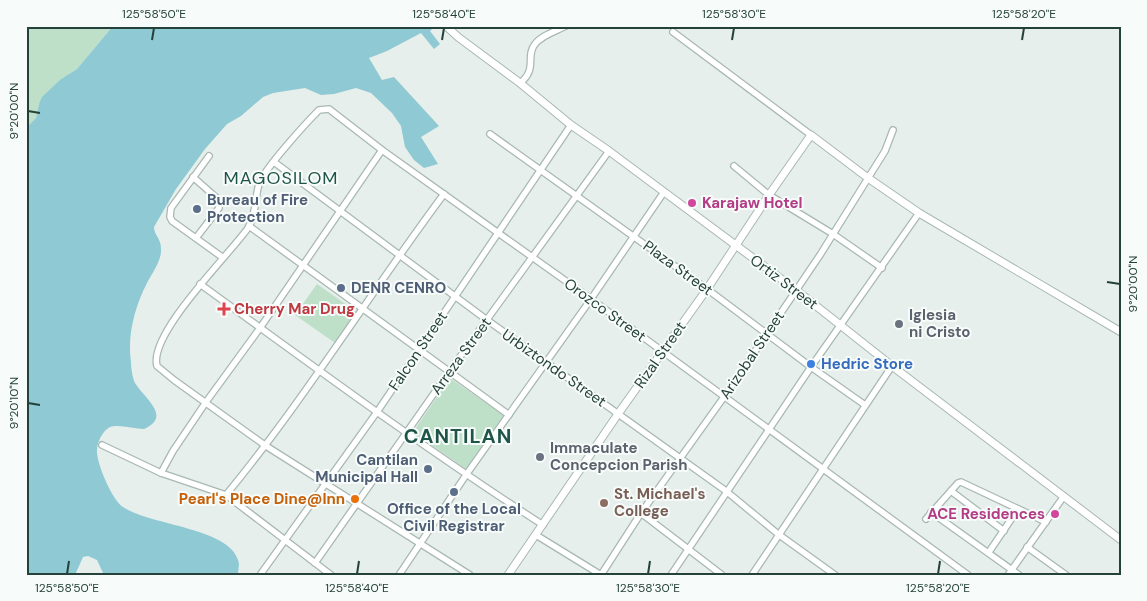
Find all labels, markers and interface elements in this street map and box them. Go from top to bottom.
text: 125°58'50"E [122,6,186,22]
text: 125°58'40"E [412,6,476,22]
text: 125°58'30"E [702,6,766,22]
text: 125°58'20"E [992,6,1056,22]
text: 9°20'00"N [6,83,22,139]
district label: MAGOSILOM [224,166,338,190]
place label: Bureau of Fire Protection [207,190,308,227]
place label: Karajaw Hotel [702,193,803,213]
marker: Karajaw Hotel [686,197,698,209]
marker: Bureau of Fire Protection [191,203,203,215]
street label: Plaza Street [639,236,717,300]
street label: Ortiz Street [746,250,822,314]
text: 9°20'00"N [1125,256,1141,312]
street label: Orozco Street [560,274,650,347]
place label: DENR CENRO [351,278,446,298]
marker: DENR CENRO [335,282,347,294]
place label: Cherry Mar Drug [234,299,355,319]
marker: Cherry Mar Drug [218,303,230,315]
place label: Iglesia ni Cristo [909,305,970,342]
street label: Falcon Street [384,307,452,395]
street label: Arizobal Street [715,307,789,403]
street label: Arreza Street [426,313,496,399]
street label: Rizal Street [630,317,690,392]
marker: Iglesia ni Cristo [893,318,905,330]
street label: Urbiztondo Street [498,324,610,412]
place label: Hedric Store [821,354,913,374]
marker: Hedric Store [805,358,817,370]
text: 9°20'10"N [6,377,22,429]
district label: CANTILAN [404,423,512,449]
place label: Immaculate Concepcion Parish [550,438,688,475]
place label: Cantilan Municipal Hall [315,450,418,487]
marker: Immaculate Concepcion Parish [534,451,546,463]
marker: Cantilan Municipal Hall [422,463,434,475]
place label: St. Michael's College [614,484,705,521]
marker: Office of the Local Civil Registrar [448,486,460,498]
place label: Pearl's Place Dine@Inn [179,489,345,509]
marker: Pearl's Place Dine@Inn [349,493,361,505]
marker: St. Michael's College [598,497,610,509]
place label: Office of the Local Civil Registrar [387,499,521,536]
place label: ACE Residences [927,504,1045,524]
marker: ACE Residences [1049,508,1061,520]
text: 125°58'50"E [35,580,99,596]
text: 125°58'40"E [325,580,389,596]
text: 125°58'30"E [616,580,680,596]
text: 125°58'20"E [906,580,970,596]

